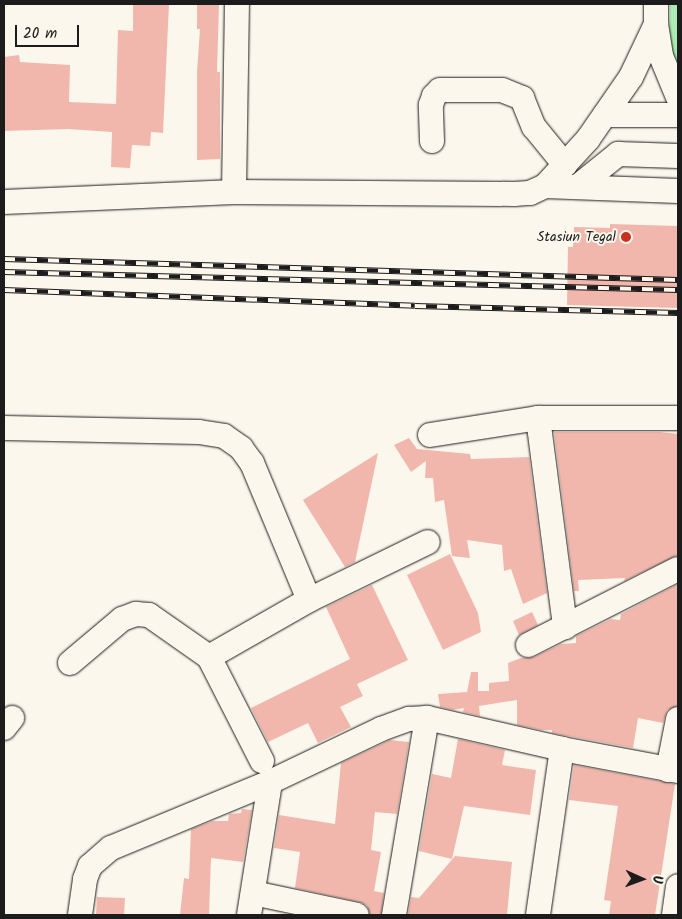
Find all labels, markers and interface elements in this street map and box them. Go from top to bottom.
scale bar [18,15,81,47]
text: 20 m [23,22,57,46]
place label: Stasiun Tegal [537,229,616,245]
marker: Stasiun Tegal [620,231,632,243]
north arrow [617,854,667,904]
text: U [646,875,668,884]

